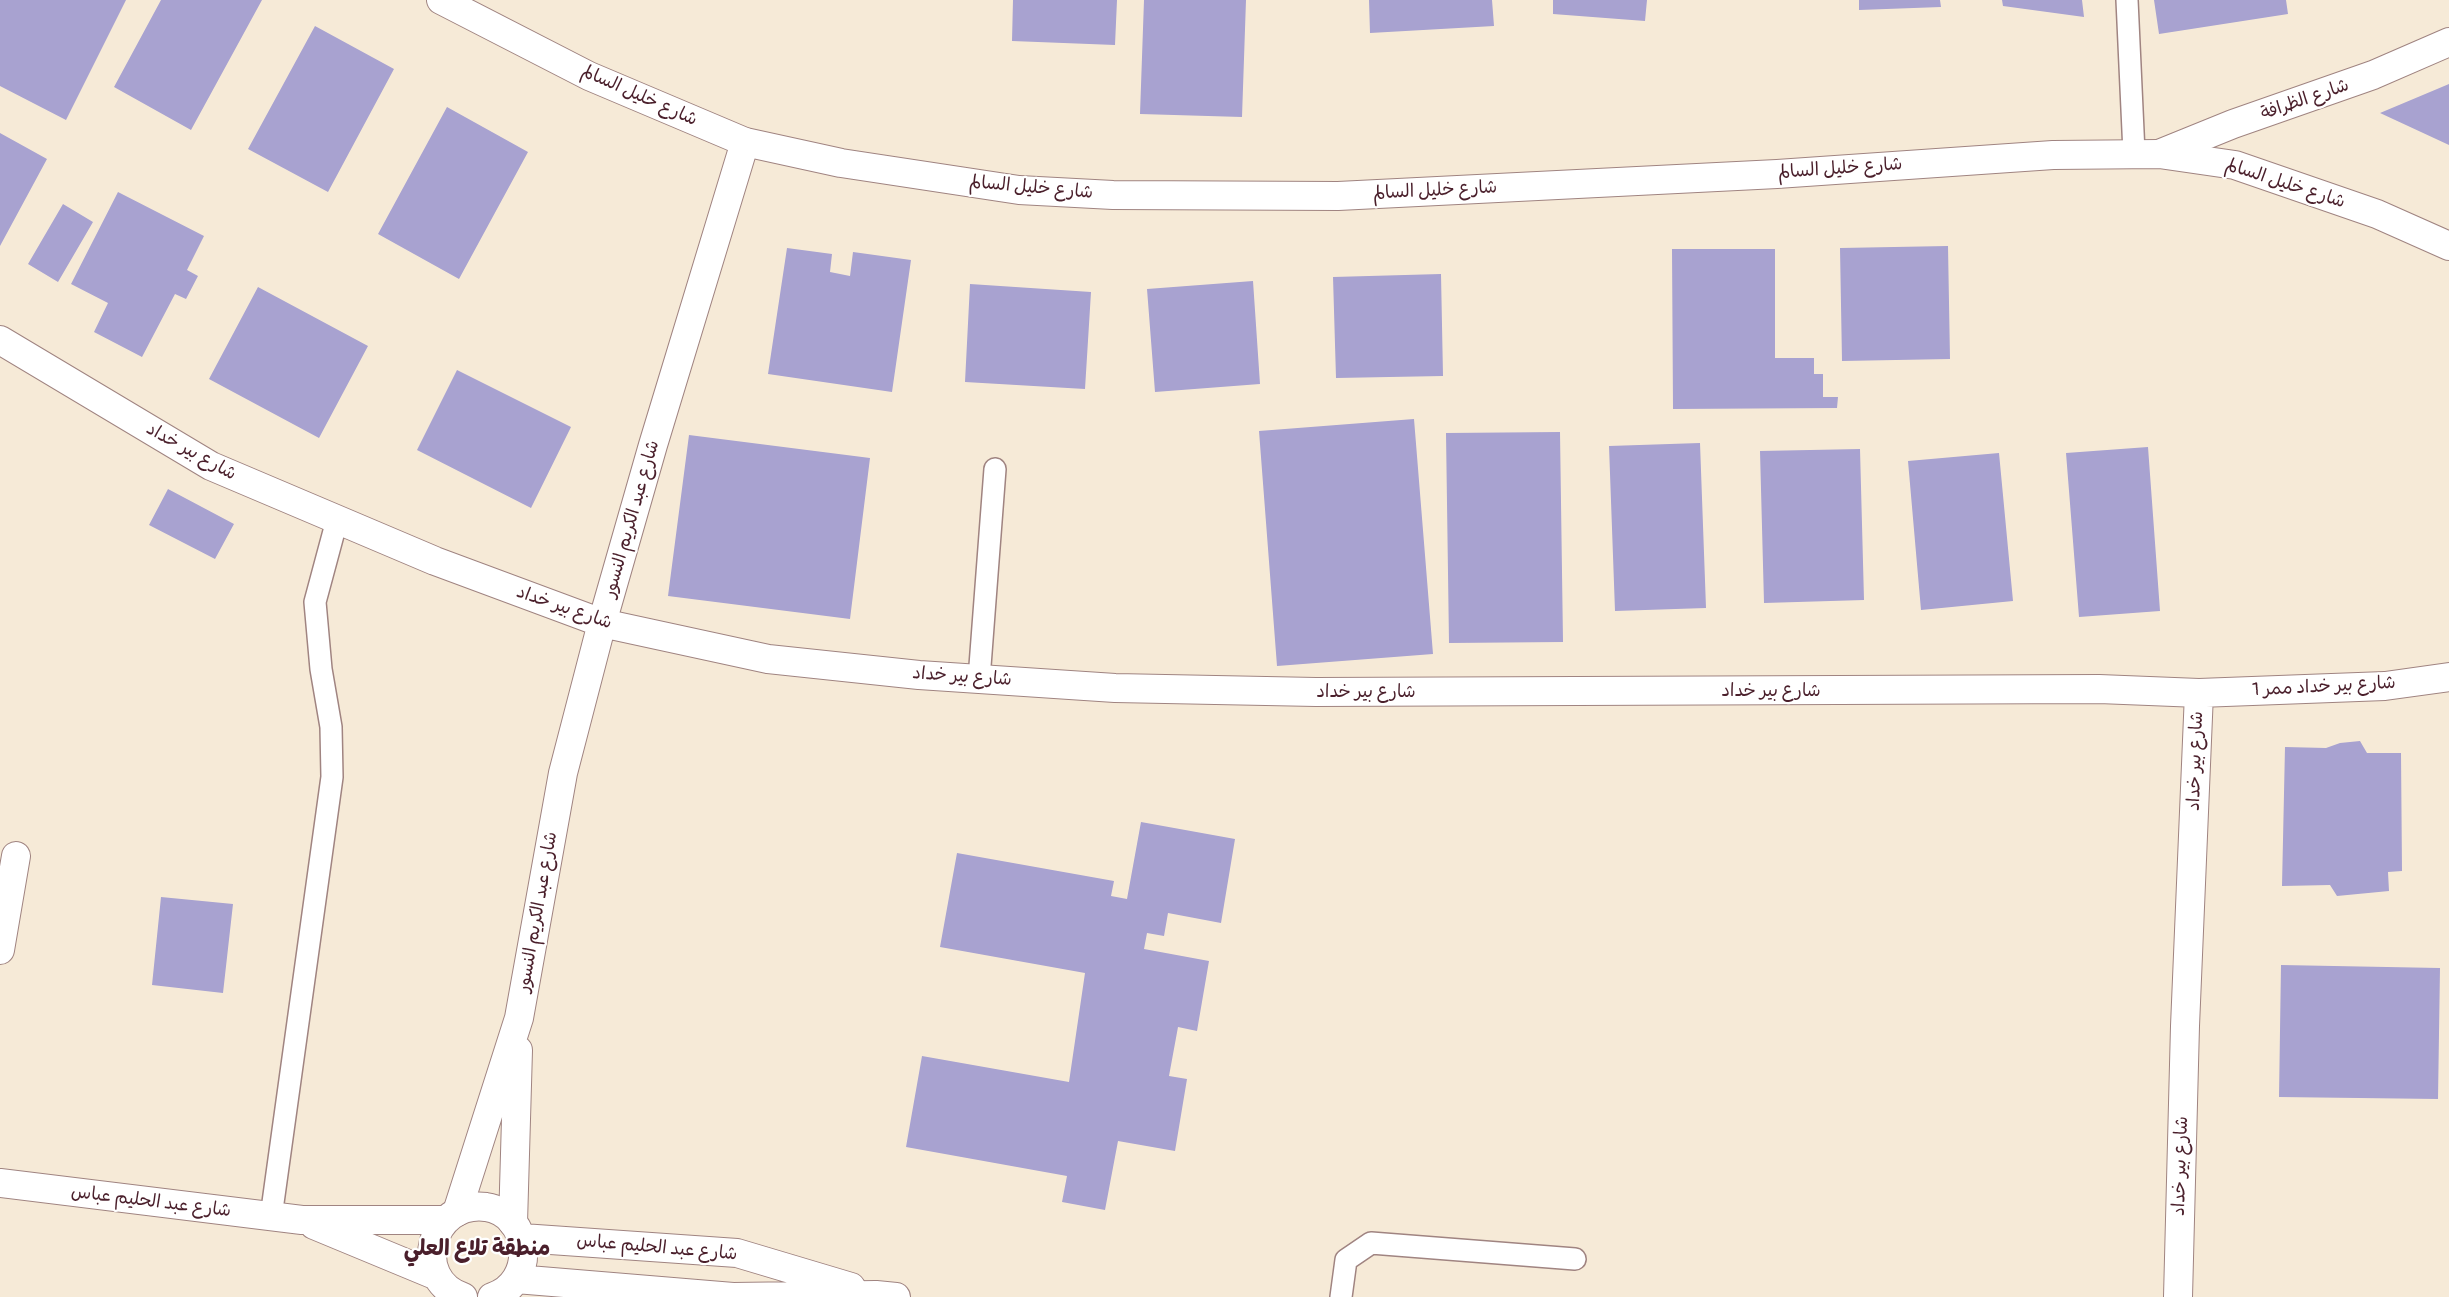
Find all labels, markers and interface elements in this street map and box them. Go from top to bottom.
street label: شارع خليل السالم [578,61,700,131]
street label: شارع الظرافة [2258,75,2352,125]
street label: شارع خليل السالم [1777,154,1903,184]
street label: شارع خليل السالم [2222,154,2348,214]
street label: شارع خليل السالم [968,172,1094,204]
street label: شارع خليل السالم [1372,177,1498,205]
street label: شارع بير خداد [142,418,240,486]
street label: شارع عبد الكريم النسور [599,438,665,600]
street label: شارع بير خداد [513,582,615,634]
street label: شارع بير خداد [912,663,1012,691]
street label: شارع بير خداد ممر 1 [2252,672,2396,702]
street label: شارع بير خداد [1721,680,1821,702]
street label: شارع بير خداد [1316,681,1416,703]
street label: شارع بير خداد [2183,711,2209,811]
street label: شارع عبد الكريم النسور [513,830,563,994]
street label: شارع بير خداد [2168,1116,2194,1216]
street label: شارع عبد الحليم عباس [70,1181,232,1223]
street label: شارع عبد الحليم عباس [576,1230,738,1266]
district label: منطقة تلاع العلي [404,1236,550,1262]

